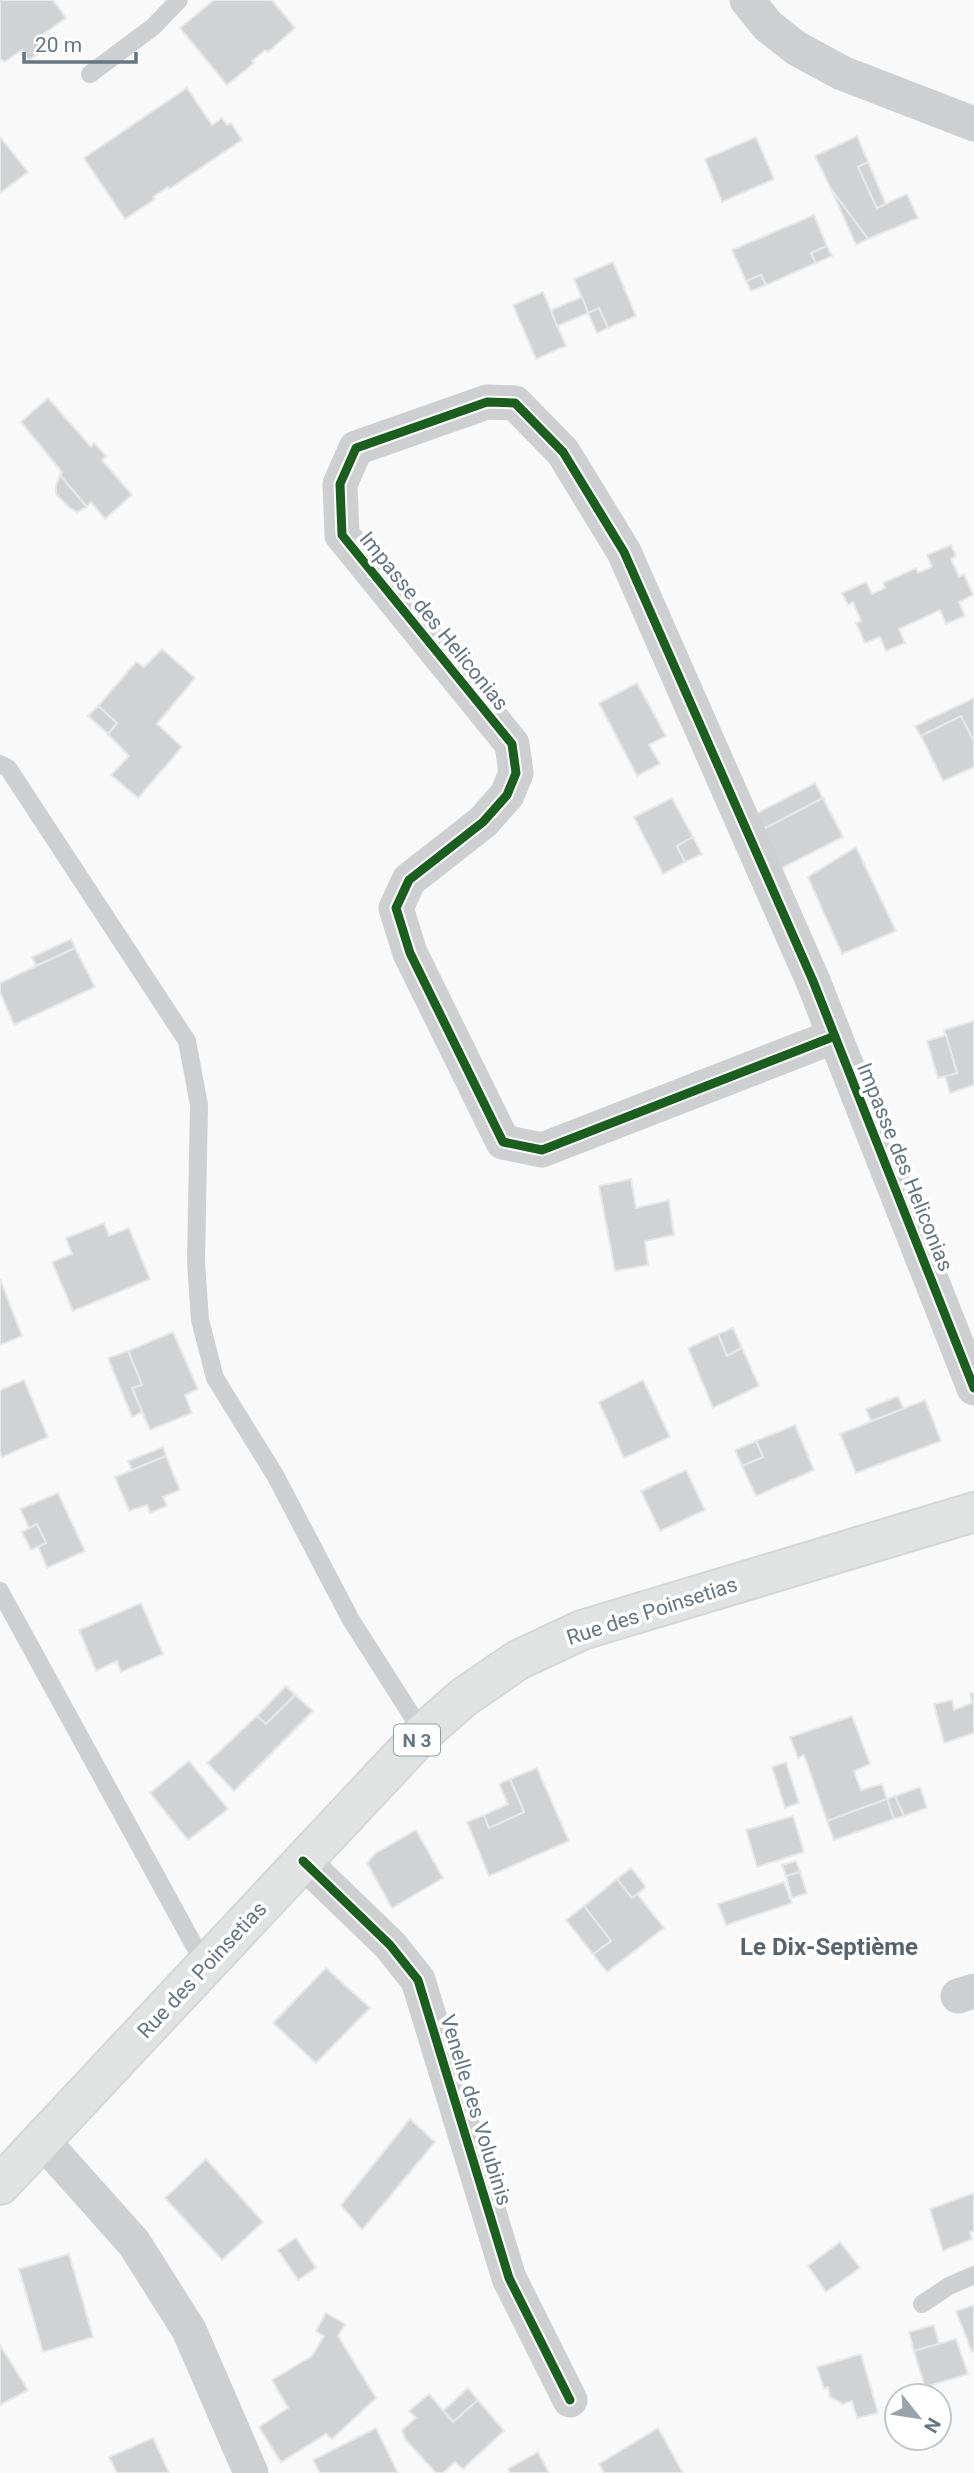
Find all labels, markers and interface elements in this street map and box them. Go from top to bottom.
scale bar [24,21,136,65]
text: 20 m [35,33,82,57]
street label: Impasse des Heliconias [355,527,513,715]
street label: Impasse des Heliconias [852,1059,958,1275]
street label: Rue des Poinsetias [564,1572,740,1650]
road number: N 3 [394,1724,440,1756]
street label: Rue des Poinsetias [133,1897,271,2043]
district label: Le Dix-Septième [740,1933,918,1961]
street label: Venelle des Volubinis [436,2012,516,2208]
north arrow [883,2382,953,2452]
text: N [919,2414,946,2437]

